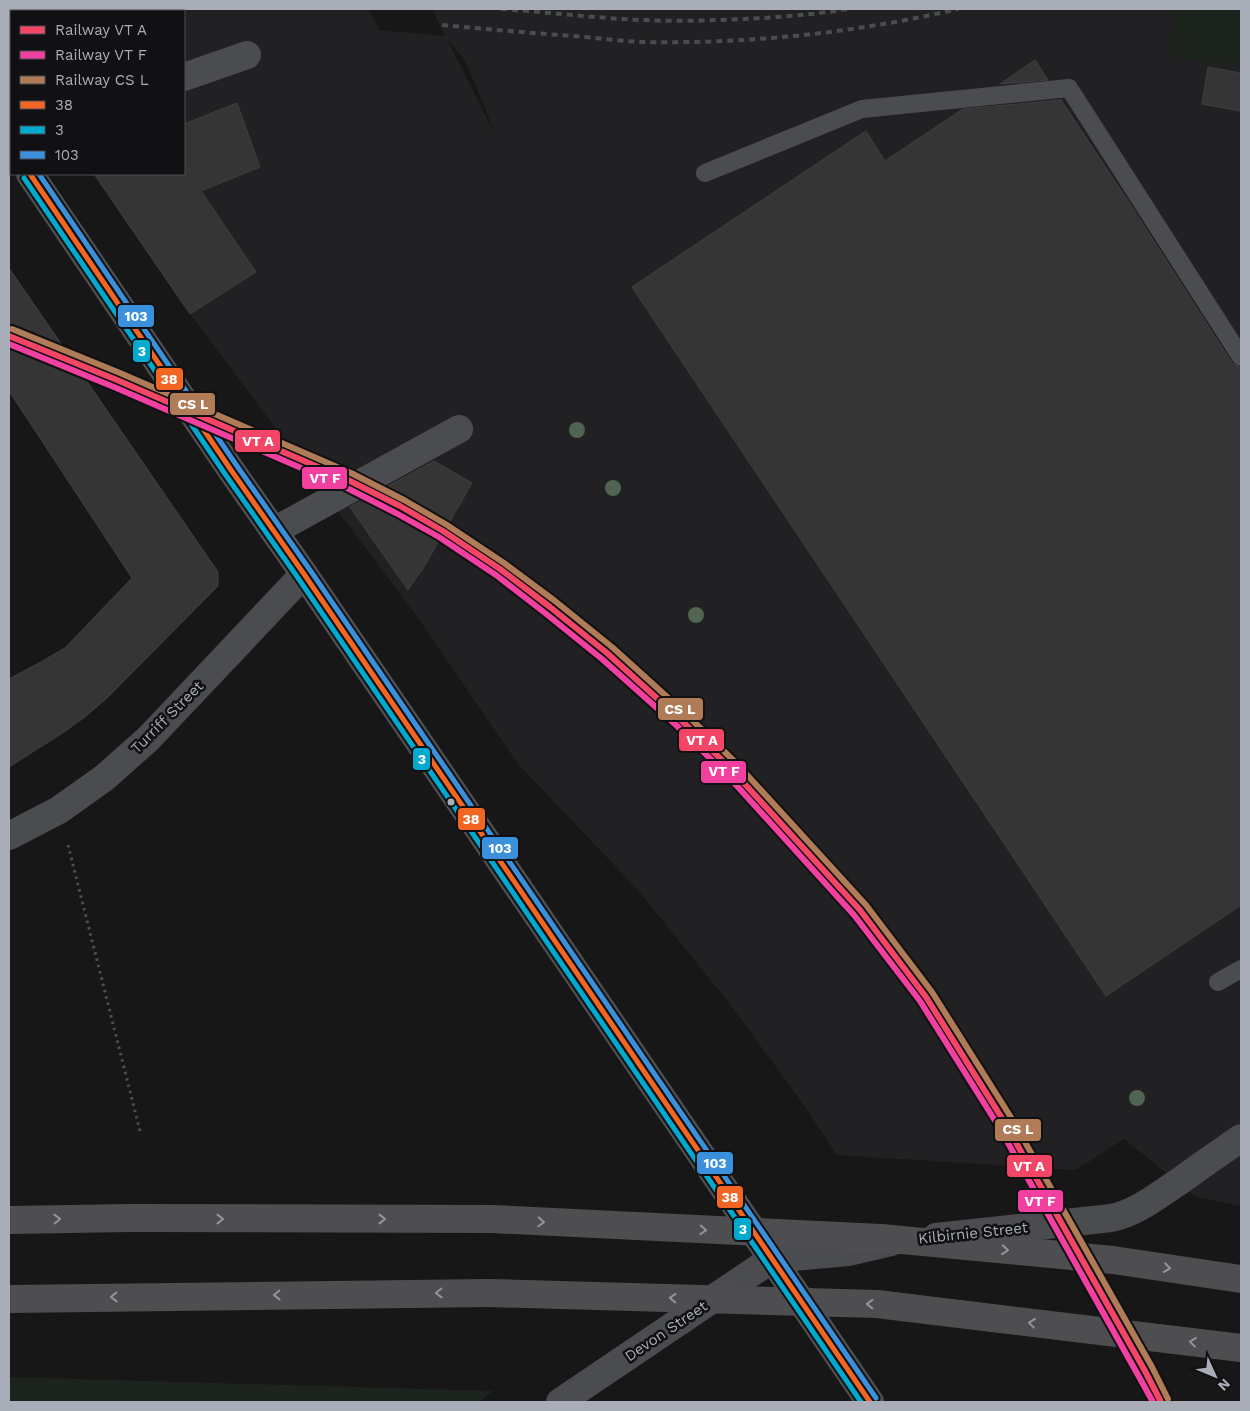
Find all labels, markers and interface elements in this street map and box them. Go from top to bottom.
legend [10,10,185,175]
text: Railway VT A [55,21,147,39]
text: Railway VT F [55,46,147,64]
text: Railway CS L [55,71,149,89]
text: 38 [55,96,73,114]
text: 3 [55,121,64,139]
text: 103 [55,146,79,164]
line badge: 103 [117,304,155,328]
text: 103 [124,308,148,324]
line badge: 3 [132,339,151,363]
text: 3 [138,343,146,359]
line badge: 38 [155,367,184,391]
text: 38 [160,371,178,387]
line badge: CS L [169,392,216,416]
text: CS L [178,396,209,412]
line badge: VT A [234,429,281,453]
text: VT A [242,433,274,449]
line badge: VT F [301,466,348,490]
text: VT F [309,470,341,486]
street label: Turriff Street [127,677,207,757]
line badge: CS L [657,697,704,721]
text: CS L [665,701,696,717]
line badge: VT A [678,728,725,752]
text: VT A [686,732,718,748]
line badge: 3 [412,747,431,771]
text: 3 [418,751,426,767]
line badge: VT F [700,760,747,784]
text: VT F [708,763,740,779]
unlabelled marker [446,797,456,807]
line badge: 38 [457,807,486,831]
text: 38 [462,811,480,827]
line badge: 103 [481,836,519,860]
text: 103 [488,840,512,856]
line badge: CS L [994,1118,1042,1142]
text: CS L [1003,1121,1034,1137]
line badge: 103 [696,1151,734,1175]
line badge: VT A [1006,1154,1053,1178]
text: 103 [703,1155,727,1171]
text: VT A [1013,1158,1045,1174]
line badge: 38 [716,1185,744,1209]
text: 38 [721,1189,739,1205]
line badge: VT F [1017,1189,1064,1213]
text: VT F [1024,1193,1056,1209]
one-way arrow [54,1214,62,1225]
one-way arrow [216,1214,224,1224]
one-way arrow [379,1214,387,1224]
one-way arrow [537,1216,545,1227]
line badge: 3 [733,1217,752,1241]
street label: Kilbirnie Street [917,1218,1029,1248]
text: 3 [739,1221,747,1237]
one-way arrow [700,1224,708,1235]
one-way arrow [1002,1244,1010,1255]
one-way arrow [1163,1262,1171,1273]
one-way arrow [435,1288,443,1298]
one-way arrow [273,1290,280,1300]
one-way arrow [110,1292,118,1303]
one-way arrow [668,1293,676,1303]
street label: Devon Street [621,1296,711,1365]
one-way arrow [866,1298,874,1309]
one-way arrow [1027,1318,1036,1328]
one-way arrow [1189,1337,1197,1348]
north arrow [1190,1351,1240,1401]
text: N [1215,1376,1234,1394]

